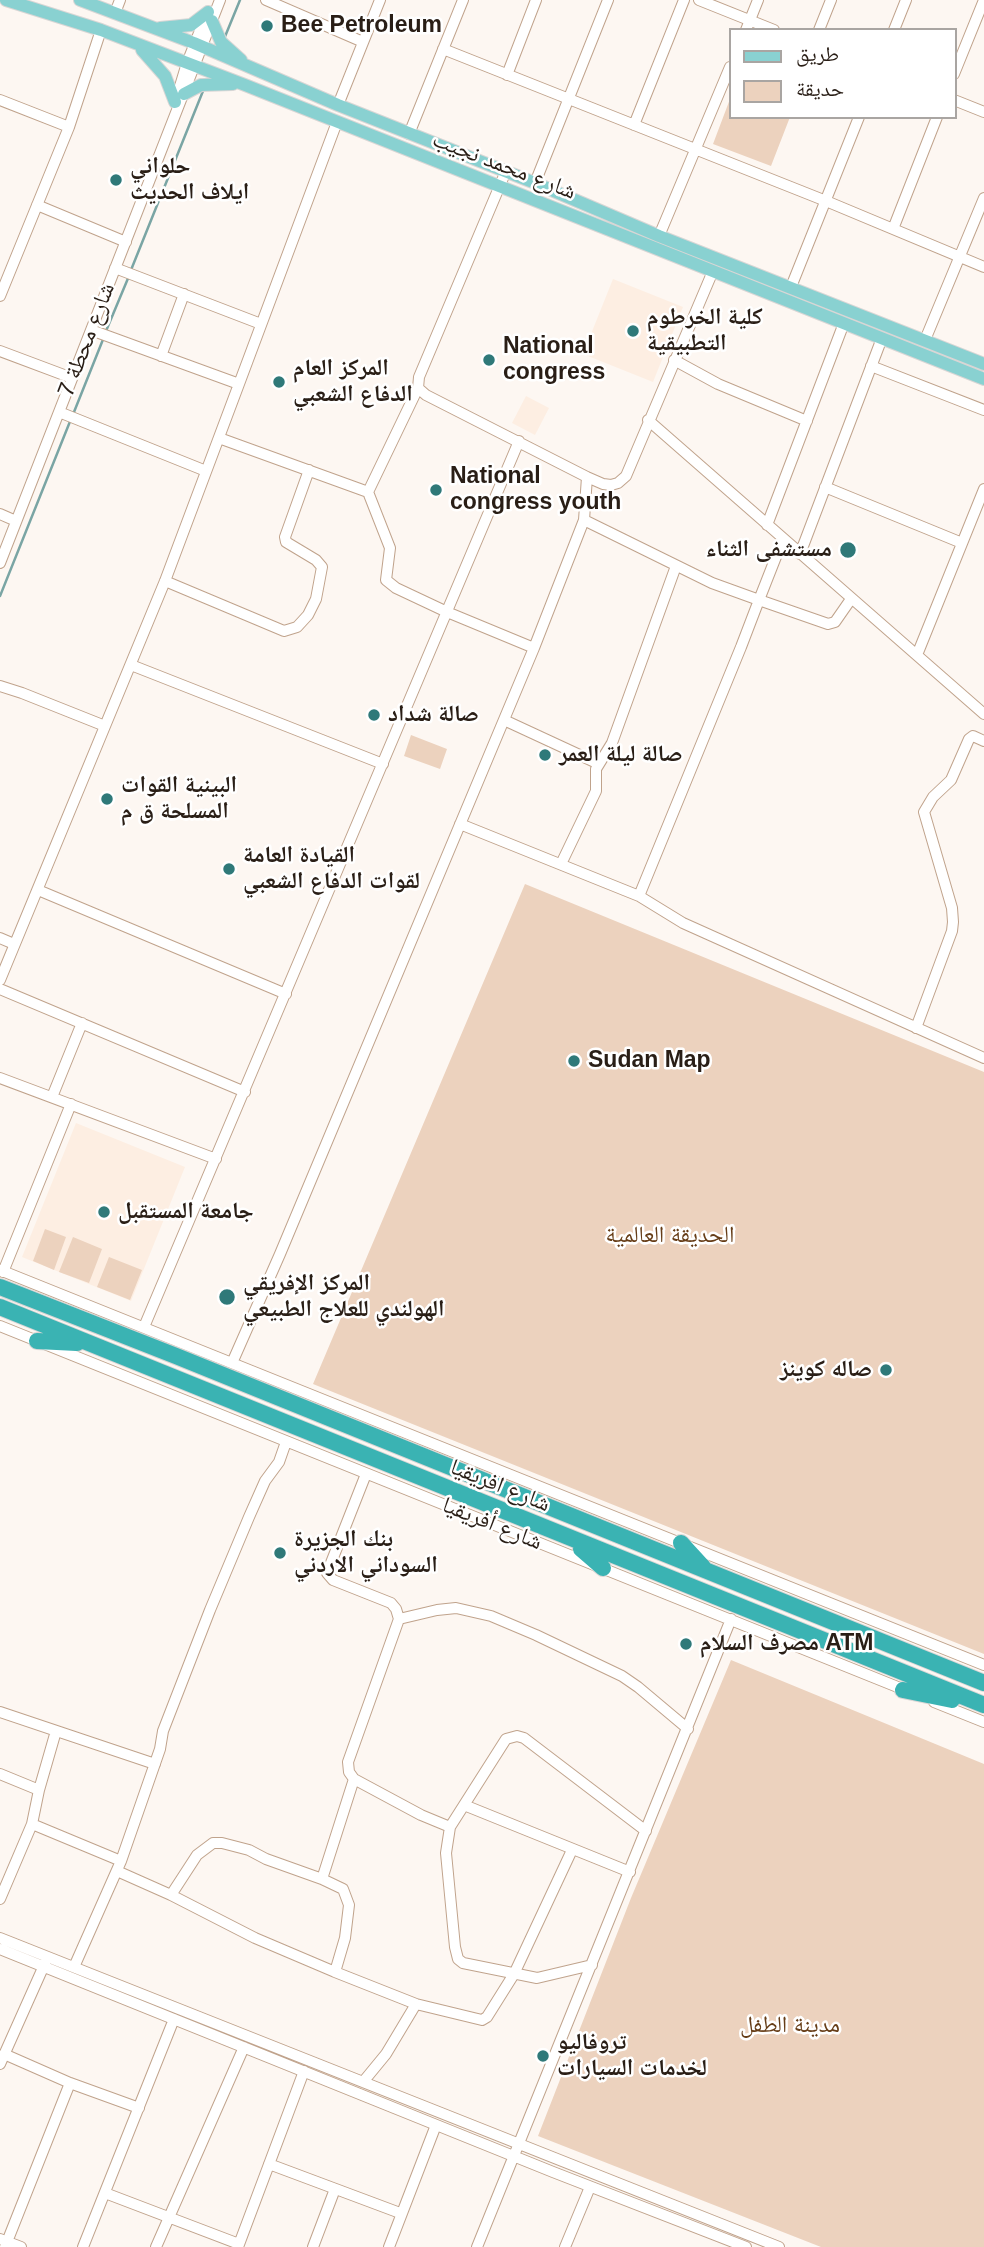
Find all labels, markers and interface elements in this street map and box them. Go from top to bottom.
place label: Bee Petroleum [281,12,442,40]
marker: Bee Petroleum [259,18,275,34]
legend [729,28,956,119]
text: طريق [796,42,839,65]
text: حديقة [796,77,844,100]
street label: شارع محمد نجيب [428,126,580,206]
place label: حلواني ايلاف الحديث [130,153,249,207]
marker: حلواني ايلاف الحديث [108,172,124,188]
street label: شارع محطة 7 [53,279,121,401]
place label: كلية الخرطوم التطبيقية [647,304,763,358]
marker: كلية الخرطوم التطبيقية [625,323,641,339]
place label: National congress [503,333,605,387]
marker: National congress [481,352,497,368]
place label: المركز العام الدفاع الشعبي [293,355,413,409]
marker: المركز العام الدفاع الشعبي [271,374,287,390]
place label: National congress youth [450,463,621,517]
marker: National congress youth [428,482,444,498]
place label: مستشفى الثناء [706,536,832,564]
marker: مستشفى الثناء [838,540,858,560]
place label: صالة شداد [388,701,479,729]
marker: صالة شداد [366,707,382,723]
place label: صالة ليلة العمر [559,741,682,769]
marker: صالة ليلة العمر [537,747,553,763]
place label: البينية القوات المسلحة ق م [121,772,237,826]
marker: البينية القوات المسلحة ق م [99,791,115,807]
place label: القيادة العامة لقوات الدفاع الشعبي [243,842,420,896]
marker: القيادة العامة لقوات الدفاع الشعبي [221,861,237,877]
place label: Sudan Map [588,1047,711,1075]
marker: Sudan Map [566,1053,582,1069]
place label: جامعة المستقبل [118,1198,254,1226]
marker: جامعة المستقبل [96,1204,112,1220]
park label: الحديقة العالمية [606,1222,734,1250]
place label: المركز الإفريقي الهولندي للعلاج الطبيعي [243,1270,445,1324]
marker: المركز الإفريقي الهولندي للعلاج الطبيعي [217,1287,237,1307]
place label: صاله كوينز [780,1356,872,1384]
marker: صاله كوينز [878,1362,894,1378]
street label: شارع افريقيا [446,1453,554,1519]
street label: شارع أفريقيا [438,1491,546,1557]
place label: بنك الجزيرة السوداني الاردني [294,1526,438,1580]
marker: بنك الجزيرة السوداني الاردني [272,1545,288,1561]
place label: مصرف السلام ATM [700,1630,873,1658]
marker: مصرف السلام ATM [678,1636,694,1652]
park label: مدينة الطفل [740,2012,840,2040]
place label: تروفاليو لخدمات السيارات [557,2029,707,2083]
marker: تروفاليو لخدمات السيارات [535,2048,551,2064]

